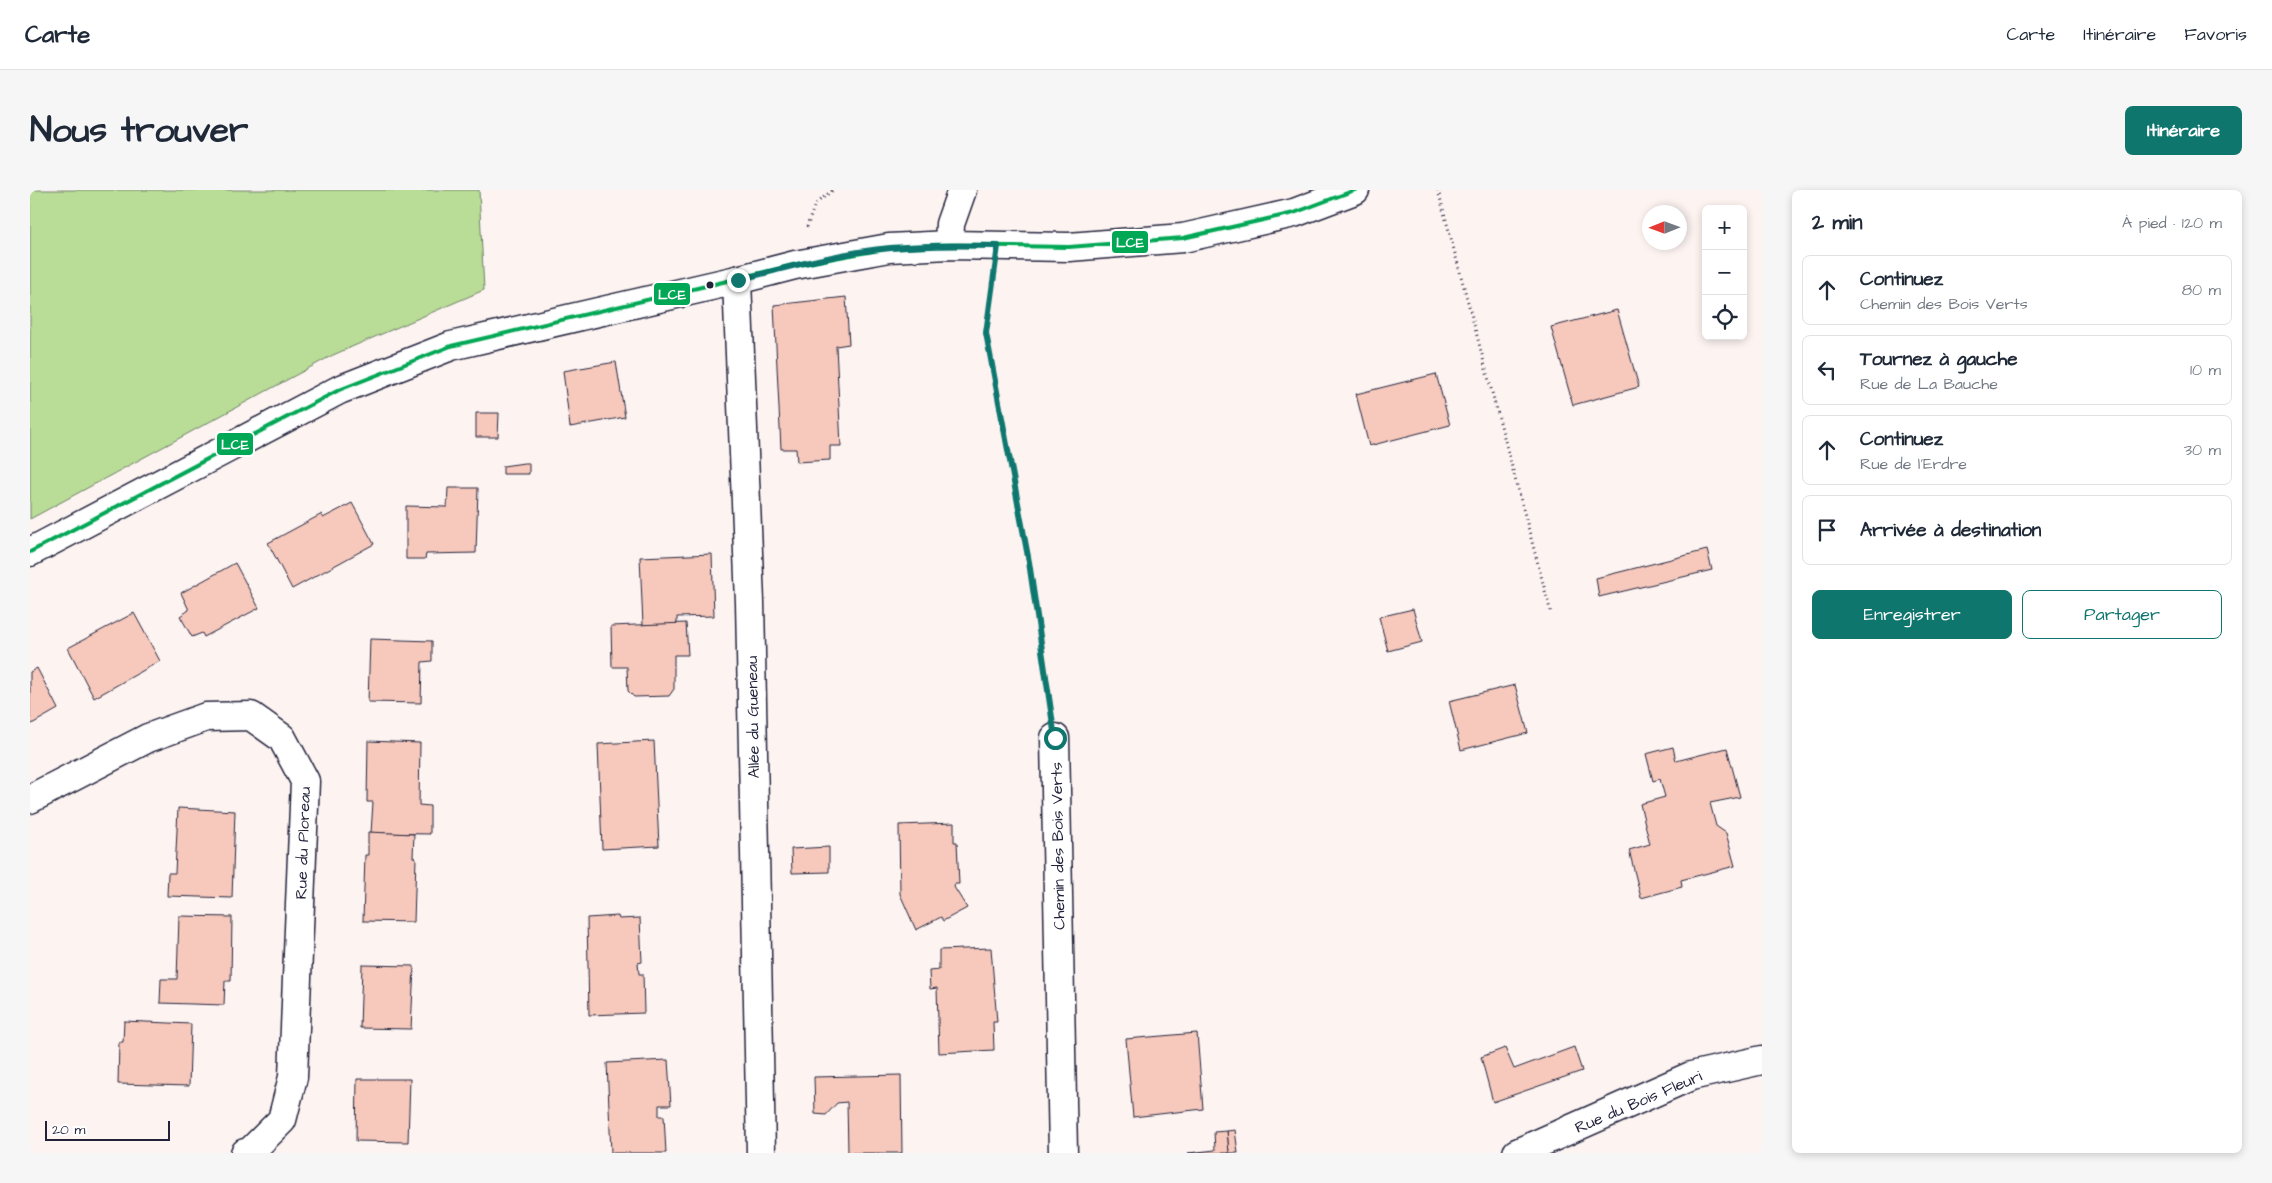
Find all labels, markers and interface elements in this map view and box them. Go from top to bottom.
text: Carte [25,18,90,52]
text: Carte [2006,22,2055,47]
text: Itinéraire [2083,22,2156,47]
text: Favoris [2184,22,2247,47]
text: Nous trouver [30,106,248,155]
button: Itinéraire [2125,106,2242,155]
north arrow [1642,205,1687,250]
map controls [1702,205,1747,340]
button: + [1702,205,1747,250]
text: 2 min [1812,208,1862,237]
text: À pied · 120 m [2122,212,2222,234]
line badge: LCE [1111,230,1149,254]
text: LCE [1116,233,1145,253]
button: − [1702,250,1747,295]
text: Continuez [1860,266,1943,293]
route end [727,269,750,292]
icon: ahead [1813,276,1841,304]
text: 80 m [2182,279,2221,301]
unlabelled marker [705,280,715,290]
line badge: LCE [653,282,691,306]
text: LCE [658,285,687,305]
text: Chemin des Bois Verts [1860,293,2028,315]
button: locate [1702,295,1747,340]
text: Tournez à gauche [1860,346,2018,373]
icon: left [1813,356,1841,384]
text: 10 m [2190,359,2221,381]
text: Rue de La Bauche [1860,373,1998,395]
text: Continuez [1860,426,1943,453]
line badge: LCE [216,432,254,456]
text: LCE [221,435,250,455]
icon: ahead [1813,436,1841,464]
text: 30 m [2184,439,2221,461]
text: Rue de l'Erdre [1860,453,1967,475]
icon: arrive [1813,516,1841,544]
text: Arrivée à destination [1860,517,2041,544]
button: Enregistrer [1812,590,2012,639]
button: Partager [2022,590,2222,639]
street label: Allée du Gueneau [741,656,765,778]
route start [1044,727,1067,750]
street label: Chemin des Bois Verts [1046,762,1070,930]
street label: Rue du Ploreau [290,786,316,900]
street label: Rue du Bois Fleuri [1571,1065,1706,1139]
scale bar [45,1118,170,1141]
text: 20 m [52,1120,85,1140]

